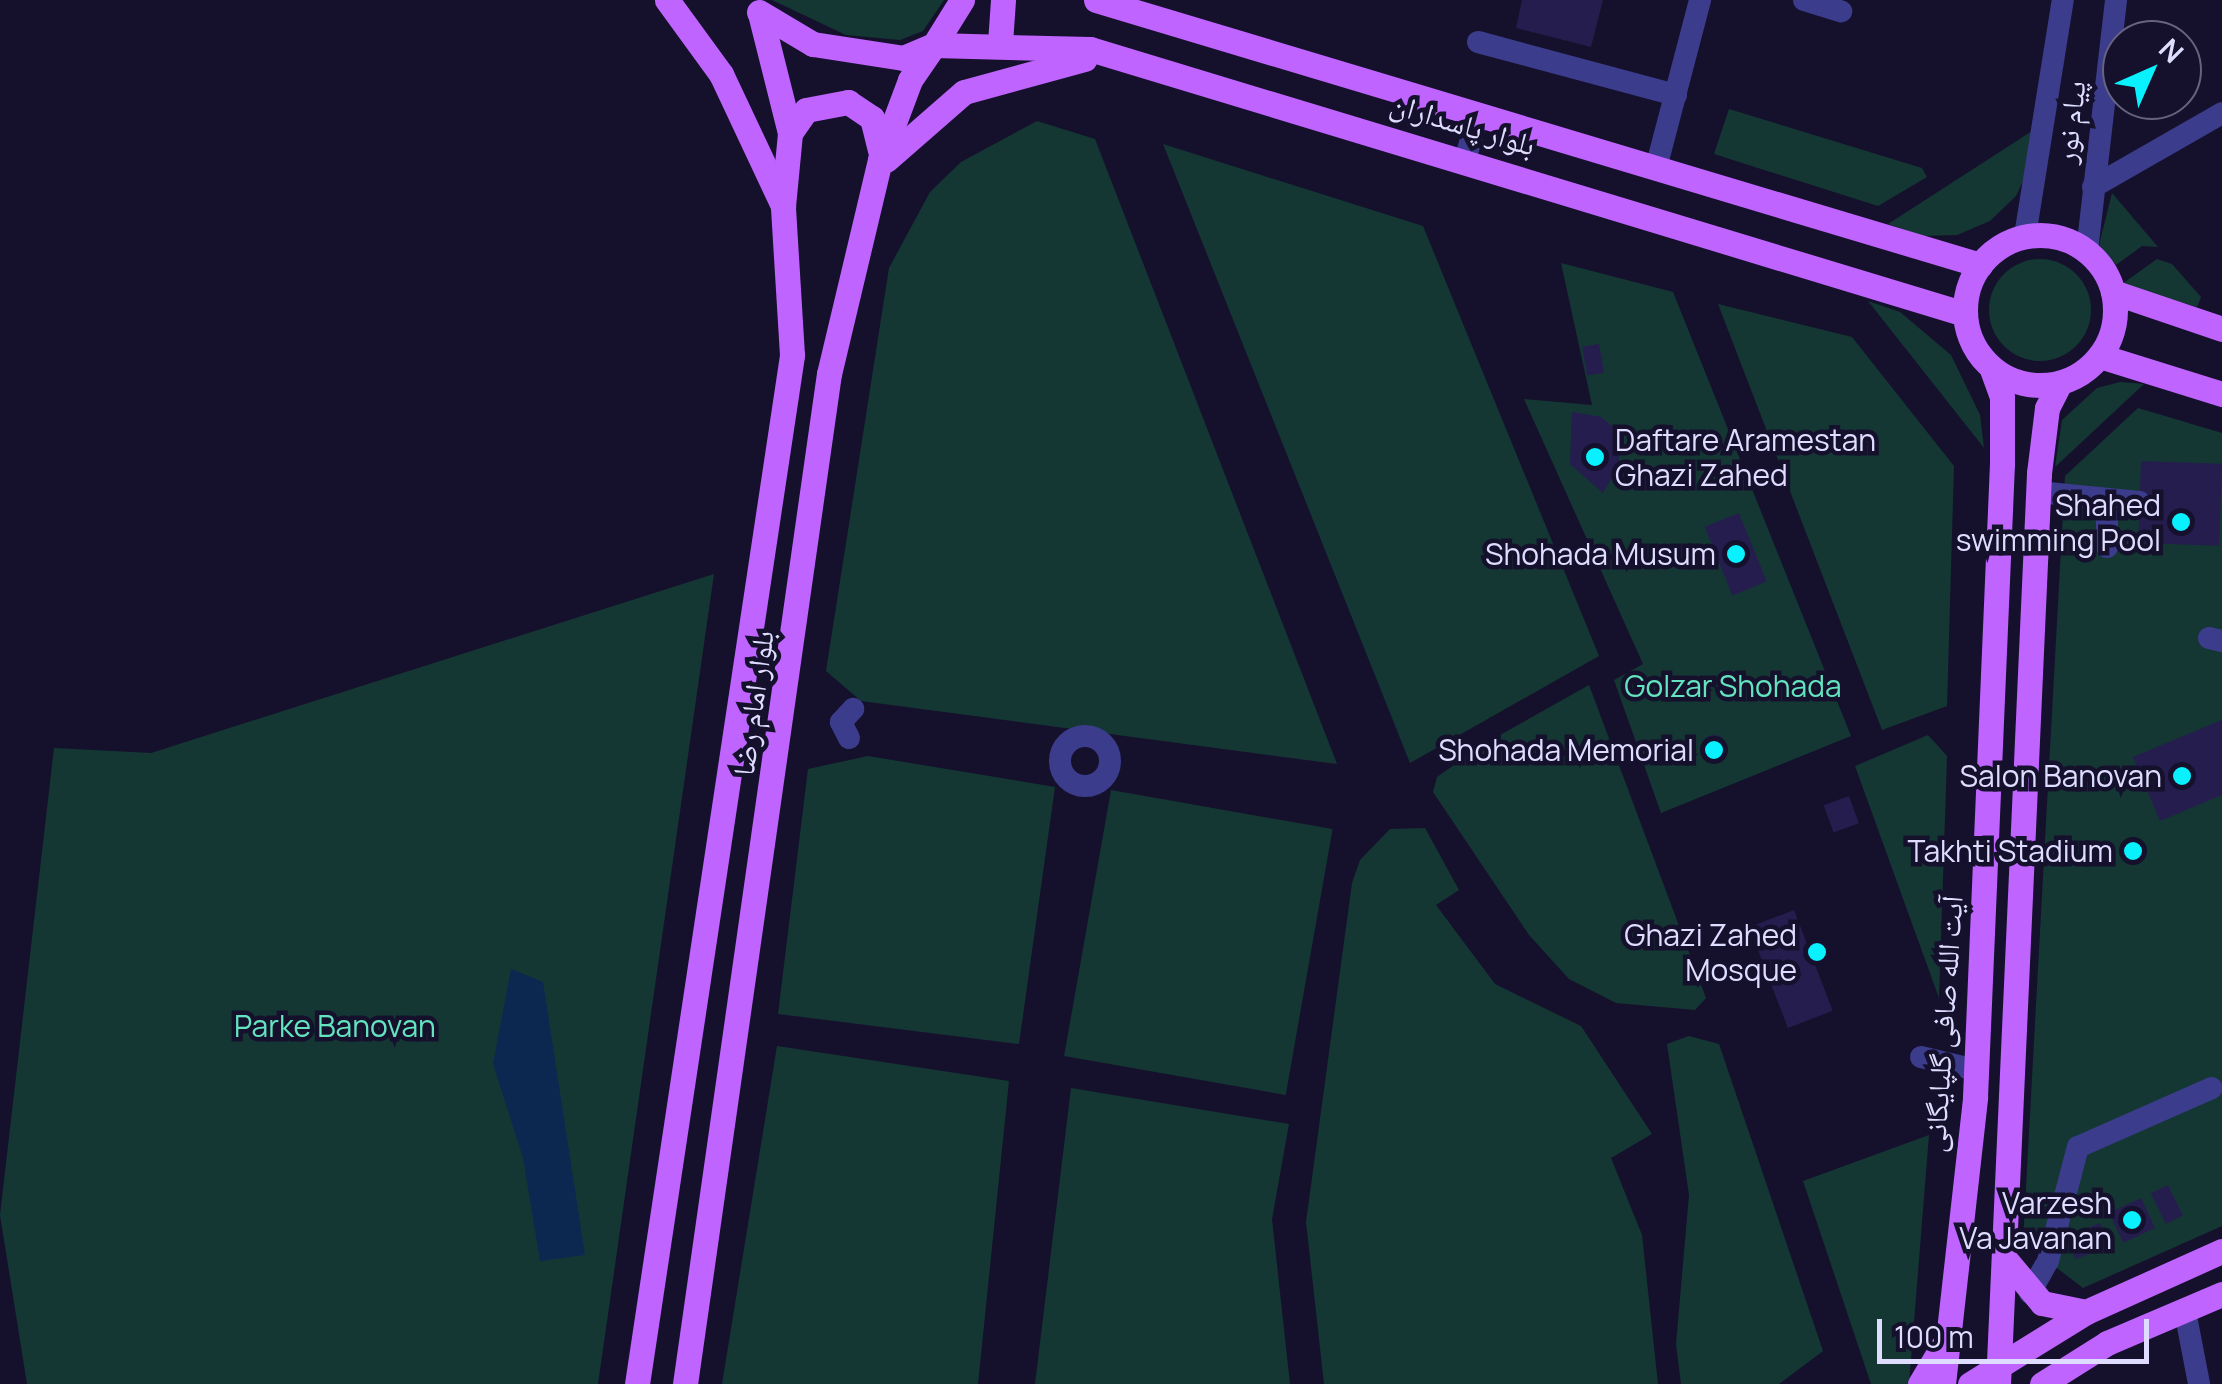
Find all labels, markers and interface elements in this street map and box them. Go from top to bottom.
north arrow [2102,20,2202,120]
text: N [2151,30,2192,71]
street label: پیام نور [2047,79,2093,165]
street label: بلوار پاسداران [1386,85,1540,163]
place label: Daftare Aramestan Ghazi Zahed [1615,422,1876,492]
marker: Daftare Aramestan Ghazi Zahed [1584,446,1606,468]
place label: Shahed swimming Pool [1956,487,2161,558]
marker: Shahed swimming Pool [2170,511,2192,533]
place label: Shohada Musum [1485,536,1716,572]
marker: Shohada Musum [1725,543,1747,565]
street label: بلوار امام رضا [725,628,781,778]
park label: Golzar Shohada [1624,668,1842,704]
place label: Shohada Memorial [1438,732,1694,768]
marker: Shohada Memorial [1703,739,1725,761]
place label: Salon Banovan [1960,758,2162,794]
marker: Salon Banovan [2171,765,2193,787]
place label: Takhti Stadium [1908,833,2113,869]
marker: Takhti Stadium [2122,840,2144,862]
street label: آیت الله صافی گلپایگانی [1916,894,1970,1154]
place label: Ghazi Zahed Mosque [1624,917,1797,988]
marker: Ghazi Zahed Mosque [1806,941,1828,963]
park label: Parke Banovan [234,1008,436,1044]
place label: Varzesh Va Javanan [1959,1185,2112,1256]
marker: Varzesh Va Javanan [2121,1209,2143,1231]
scale bar [1882,1299,2154,1361]
text: 100 m [1894,1316,1974,1357]

